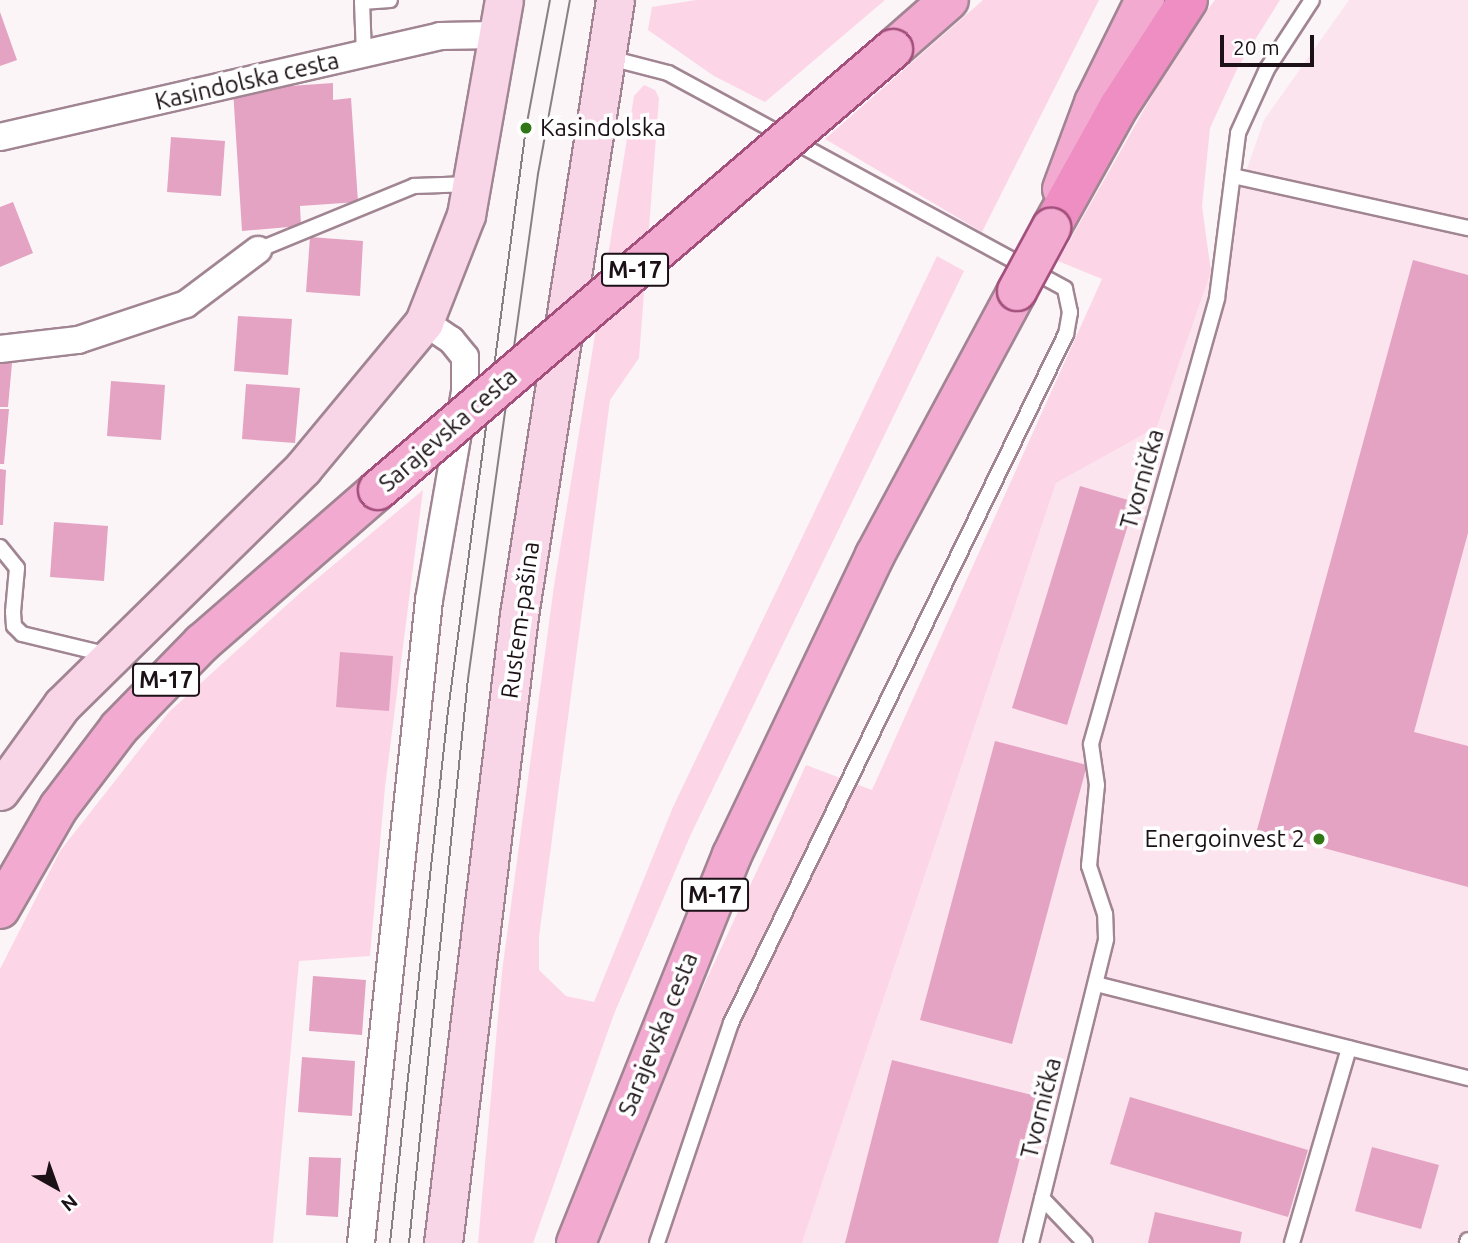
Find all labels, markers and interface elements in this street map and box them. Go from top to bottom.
scale bar [1223,21,1318,65]
text: 20 m [1233,35,1280,59]
street label: Kasindolska cesta [152,46,342,116]
place label: Kasindolska [540,114,666,142]
marker: Kasindolska [518,120,534,136]
road number: M-17 [600,250,670,290]
street label: Sarajevska cesta [373,362,523,498]
street label: Tvornička [1114,426,1170,532]
street label: Rustem-pašina [495,540,545,700]
road number: M-17 [131,660,201,700]
place label: Energoinvest 2 [1144,825,1305,853]
marker: Energoinvest 2 [1311,831,1327,847]
road number: M-17 [680,876,750,914]
street label: Sarajevska cesta [612,948,704,1120]
street label: Tvornička [1015,1055,1067,1161]
north arrow [21,1152,91,1222]
text: N [57,1190,82,1216]

